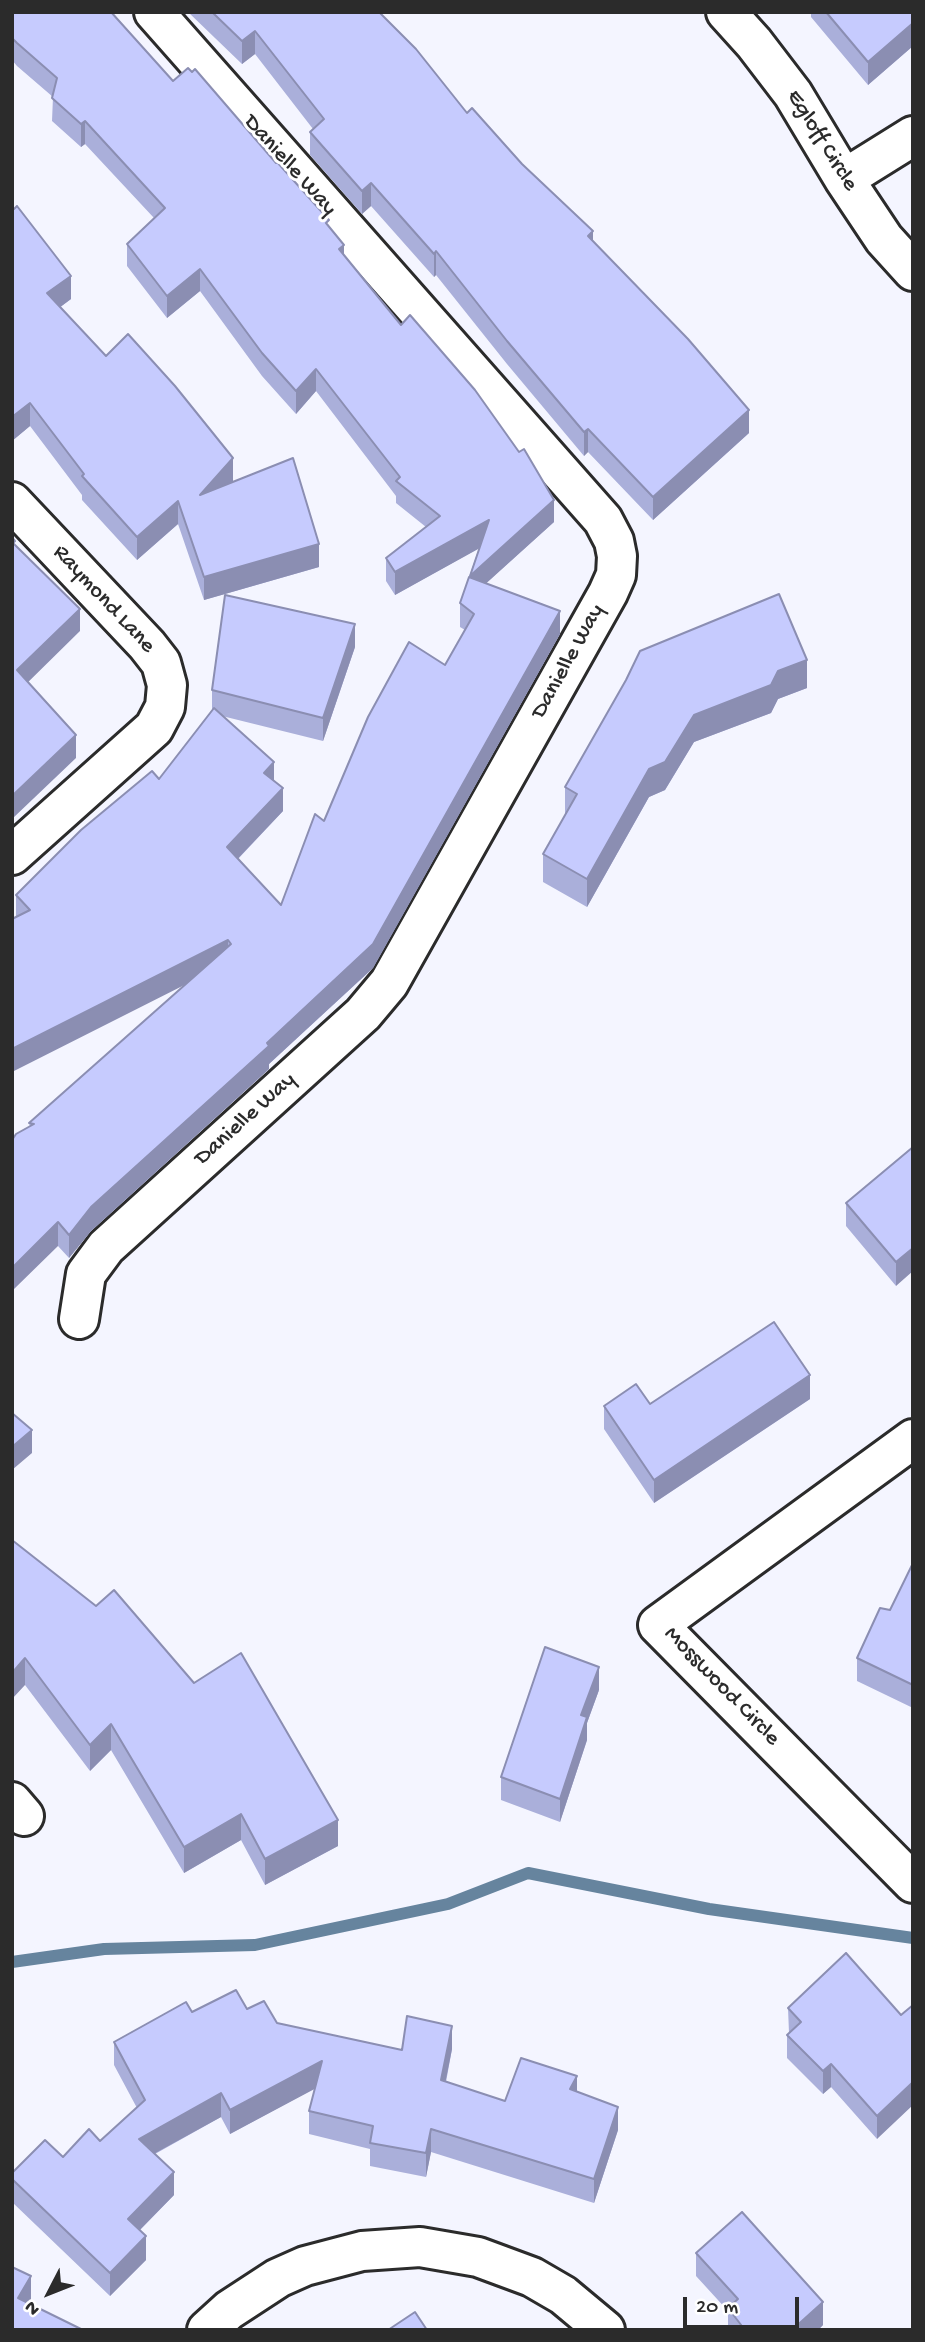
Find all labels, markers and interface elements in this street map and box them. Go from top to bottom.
street label: Egloff Circle [779,85,863,197]
street label: Danielle Way [236,110,342,222]
street label: Raymond Lane [46,540,160,660]
street label: Danielle Way [526,600,612,724]
street label: Danielle Way [190,1067,302,1173]
street label: Mosswood Circle [657,1621,785,1753]
north arrow [14,2258,84,2328]
scale bar [687,2282,802,2326]
text: N [20,2295,46,2320]
text: 20 m [696,2296,738,2321]

